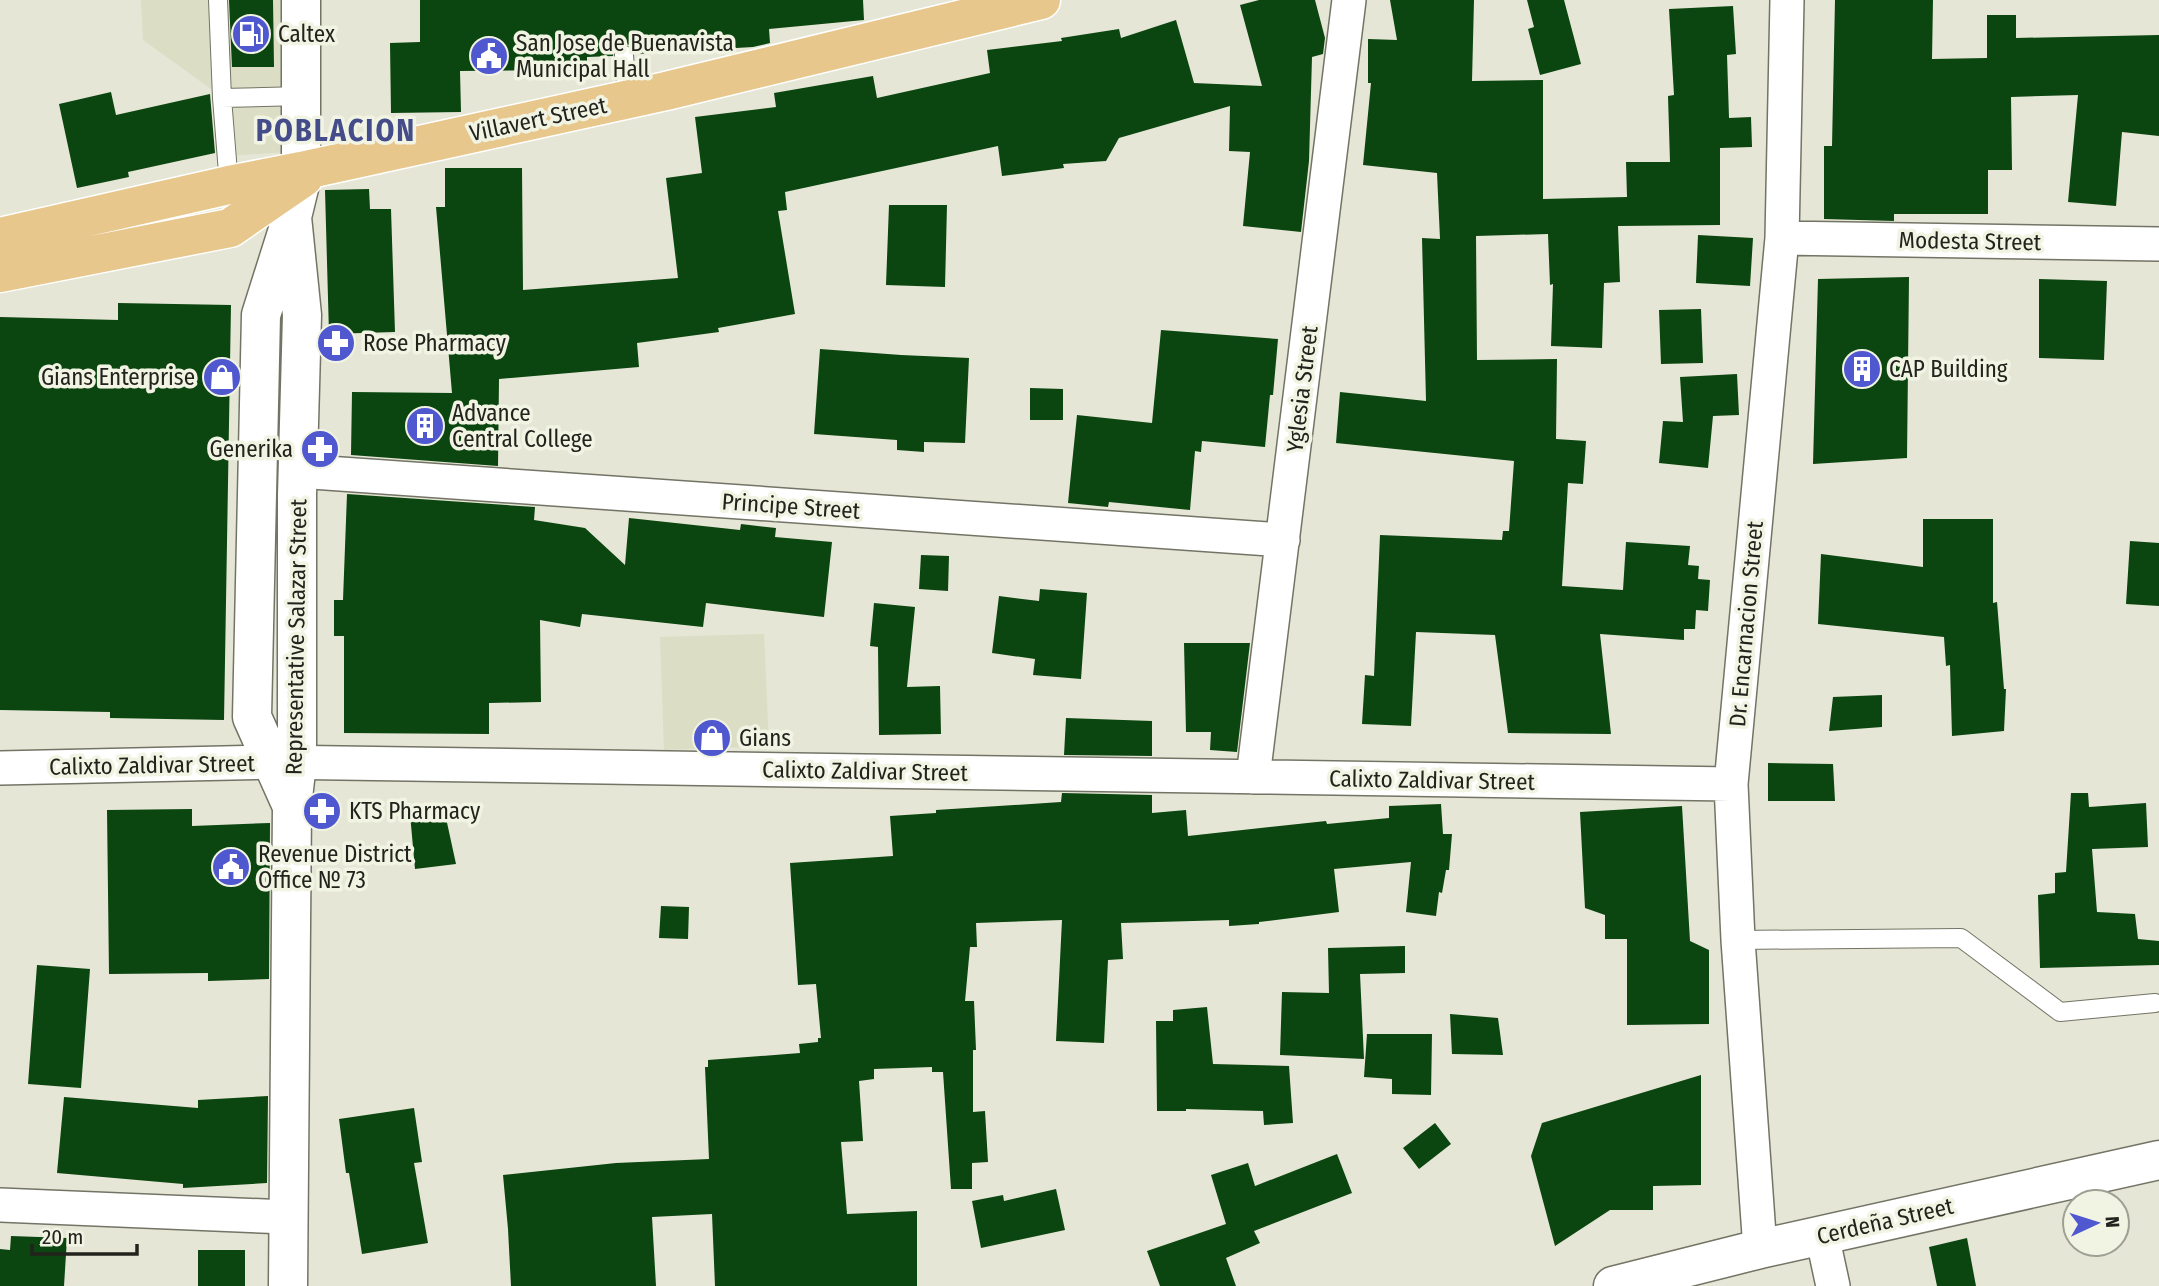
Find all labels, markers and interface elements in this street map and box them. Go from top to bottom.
fuel station icon: Caltex [230,13,272,55]
place label: Caltex [278,20,335,48]
place label: San Jose de Buenavista Municipal Hall [516,29,734,83]
public building icon: San Jose de Buenavista Municipal Hall [468,35,510,77]
street label: Villavert Street [467,91,610,147]
district label: POBLACION [256,113,416,149]
street label: Modesta Street [1898,226,2042,256]
pharmacy icon: Rose Pharmacy [315,322,357,364]
street label: Yglesia Street [1280,324,1324,454]
place label: Rose Pharmacy [363,329,507,357]
building icon: CAP Building [1841,348,1883,390]
place label: CAP Building [1889,355,2008,383]
shop icon: Gians Enterprise [201,356,243,398]
place label: Gians Enterprise [41,363,195,391]
place label: Advance Central College [452,399,593,453]
building icon: Advance Central College [404,405,446,447]
pharmacy icon: Generika [299,428,341,470]
place label: Generika [210,435,293,463]
street label: Principe Street [721,487,862,525]
street label: Representative Salazar Street [280,498,312,775]
street label: Dr. Encarnacion Street [1723,519,1769,728]
shop icon: Gians [691,717,733,759]
place label: Gians [739,724,791,752]
street label: Calixto Zaldivar Street [49,749,256,781]
street label: Calixto Zaldivar Street [762,755,969,787]
street label: Calixto Zaldivar Street [1329,764,1536,796]
pharmacy icon: KTS Pharmacy [301,790,343,832]
place label: KTS Pharmacy [349,797,481,825]
place label: Revenue District Office № 73 [258,840,412,894]
public building icon: Revenue District Office № 73 [210,846,252,888]
north arrow [2061,1188,2131,1258]
street label: Cerdeña Street [1814,1192,1956,1250]
scale bar [32,1212,136,1256]
text: N [2101,1215,2124,1228]
text: 20 m [42,1224,83,1250]

